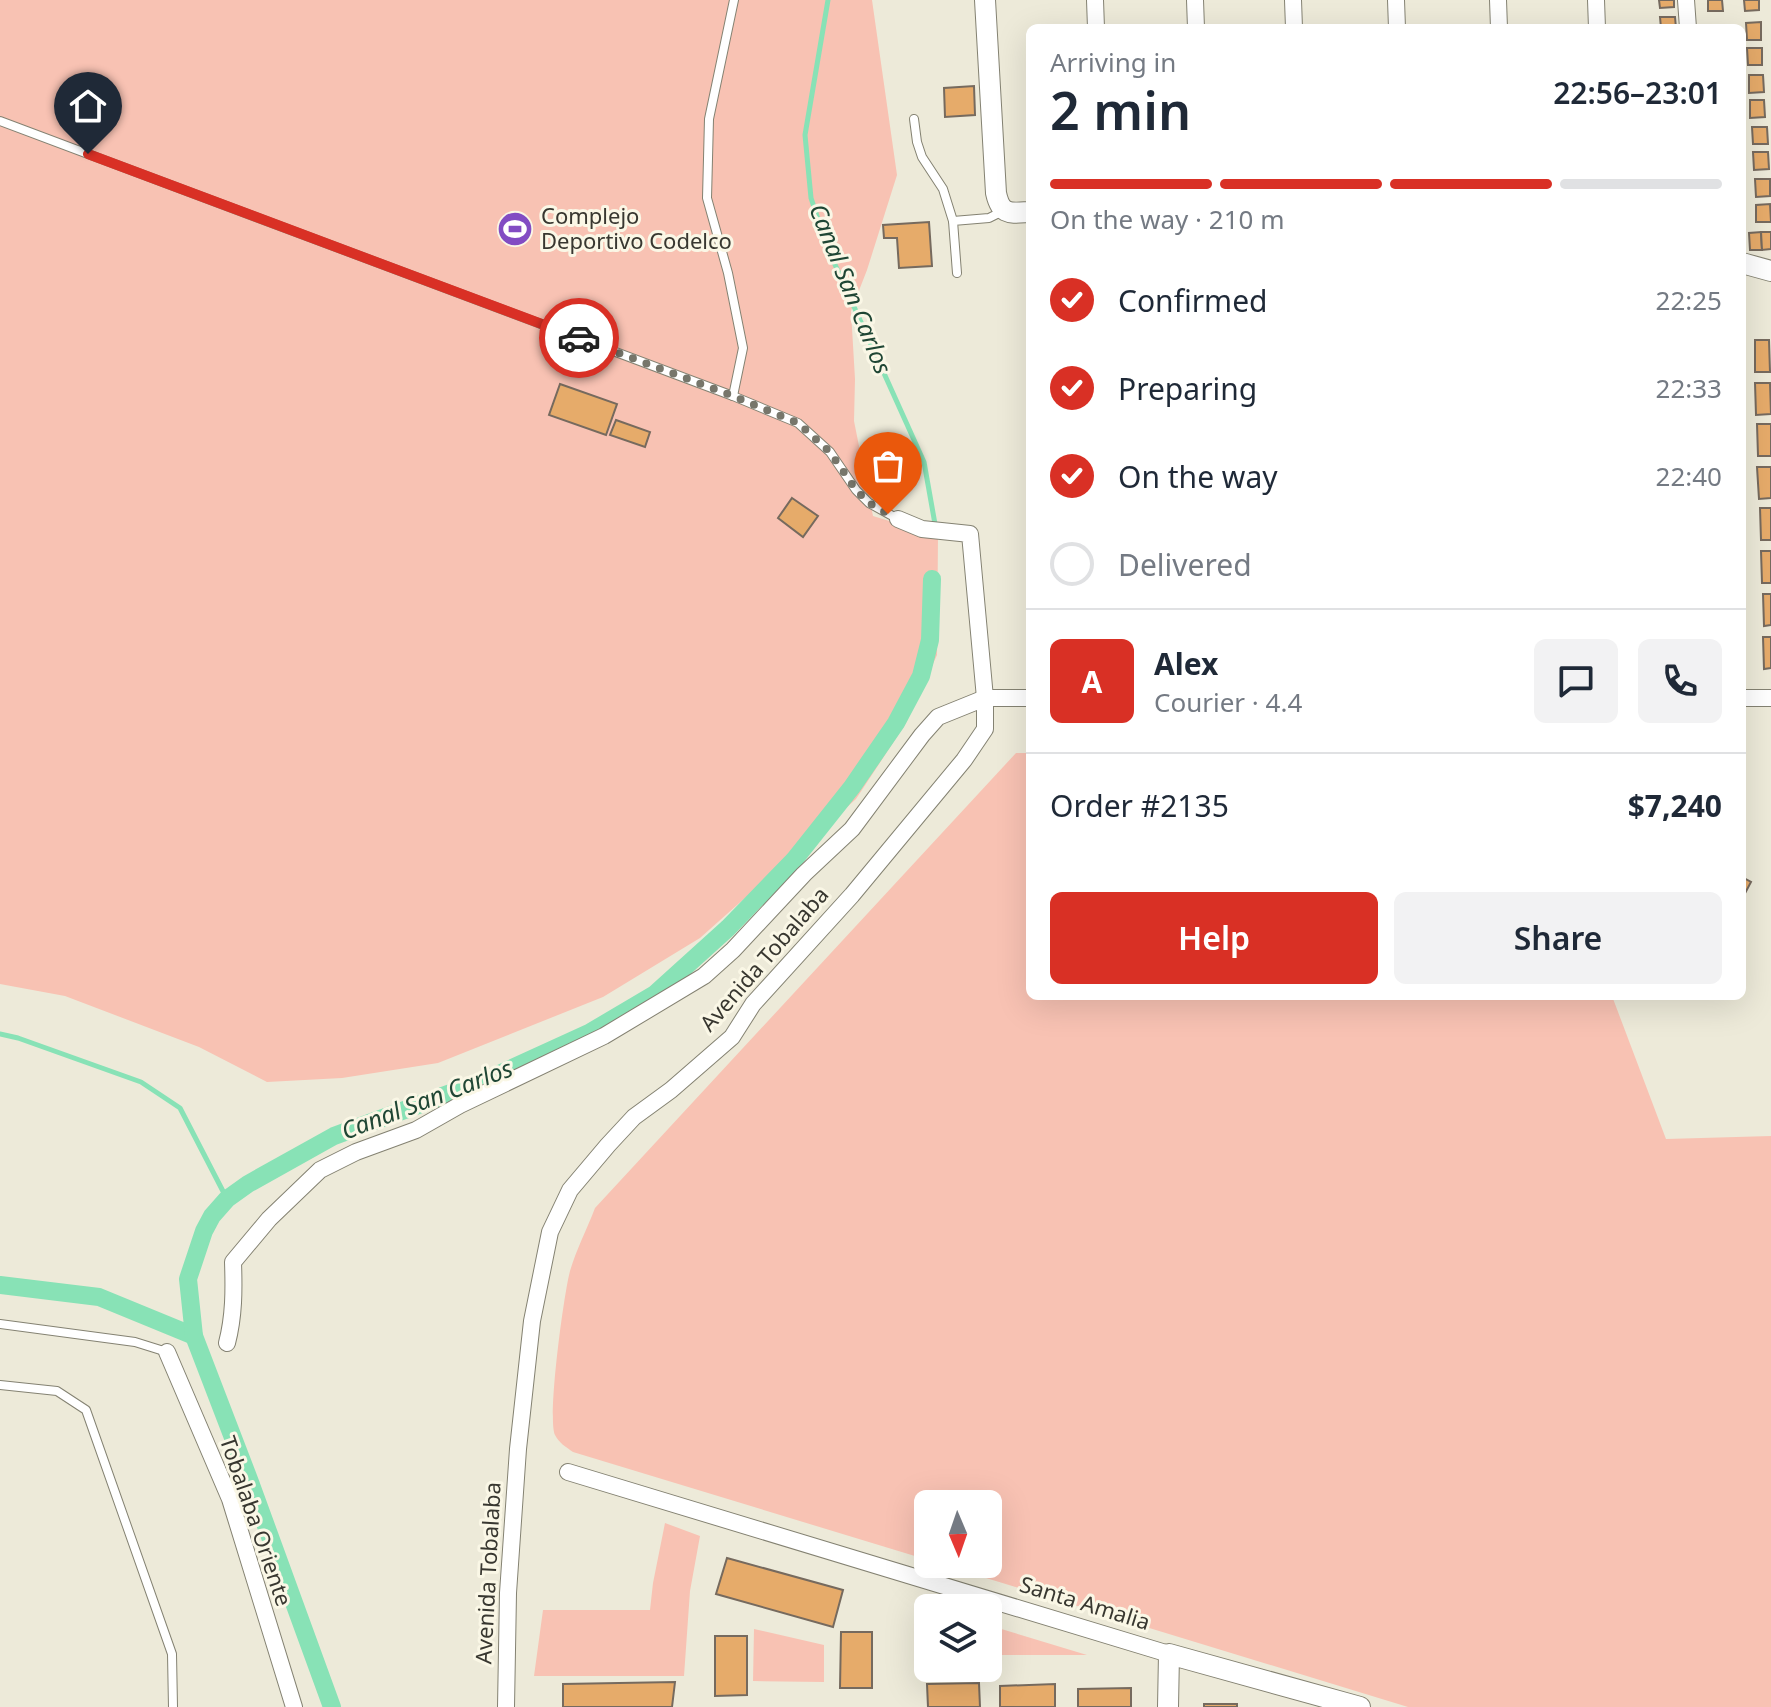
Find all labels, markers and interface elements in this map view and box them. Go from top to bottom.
text: Arriving in [1050,44,1176,80]
pin [54,72,122,154]
text: 22:56–23:01 [1553,72,1722,113]
text: 2 min [1050,74,1191,145]
icon: home [66,84,110,128]
water label: Canal San Carlos [802,198,901,378]
place label: Complejo Deportivo Codelco [541,200,732,255]
text: On the way · 210 m [1050,201,1284,237]
sports icon: Complejo Deportivo Codelco [496,210,534,248]
icon: check [1050,278,1094,322]
text: Confirmed [1118,280,1268,321]
text: 22:25 [1656,282,1722,318]
courier [539,298,619,378]
icon: car [557,316,601,360]
icon: check [1050,366,1094,410]
text: Preparing [1118,368,1257,409]
text: 22:33 [1656,370,1722,406]
pin [854,432,922,514]
icon: bag [866,444,910,488]
icon: check [1050,454,1094,498]
text: On the way [1118,456,1278,497]
text: 22:40 [1656,458,1722,494]
text: Delivered [1118,544,1252,585]
button: chat [1534,639,1618,723]
button: phone [1638,639,1722,723]
text: Alex [1154,643,1218,684]
text: A [1082,661,1102,702]
text: Courier · 4.4 [1154,684,1302,720]
text: Order #2135 [1050,785,1229,826]
text: $7,240 [1628,785,1722,826]
street label: Avenida Tobalaba [692,880,834,1037]
button: Help [1050,892,1378,984]
button: Share [1394,892,1722,984]
water label: Canal San Carlos [336,1051,517,1146]
street label: Tobalaba Oriente [214,1432,300,1610]
street label: Avenida Tobalaba [467,1481,507,1665]
north arrow [914,1490,1002,1578]
map controls [914,1490,1002,1682]
street label: Santa Amalia [1017,1568,1154,1636]
button: layers [914,1594,1002,1682]

